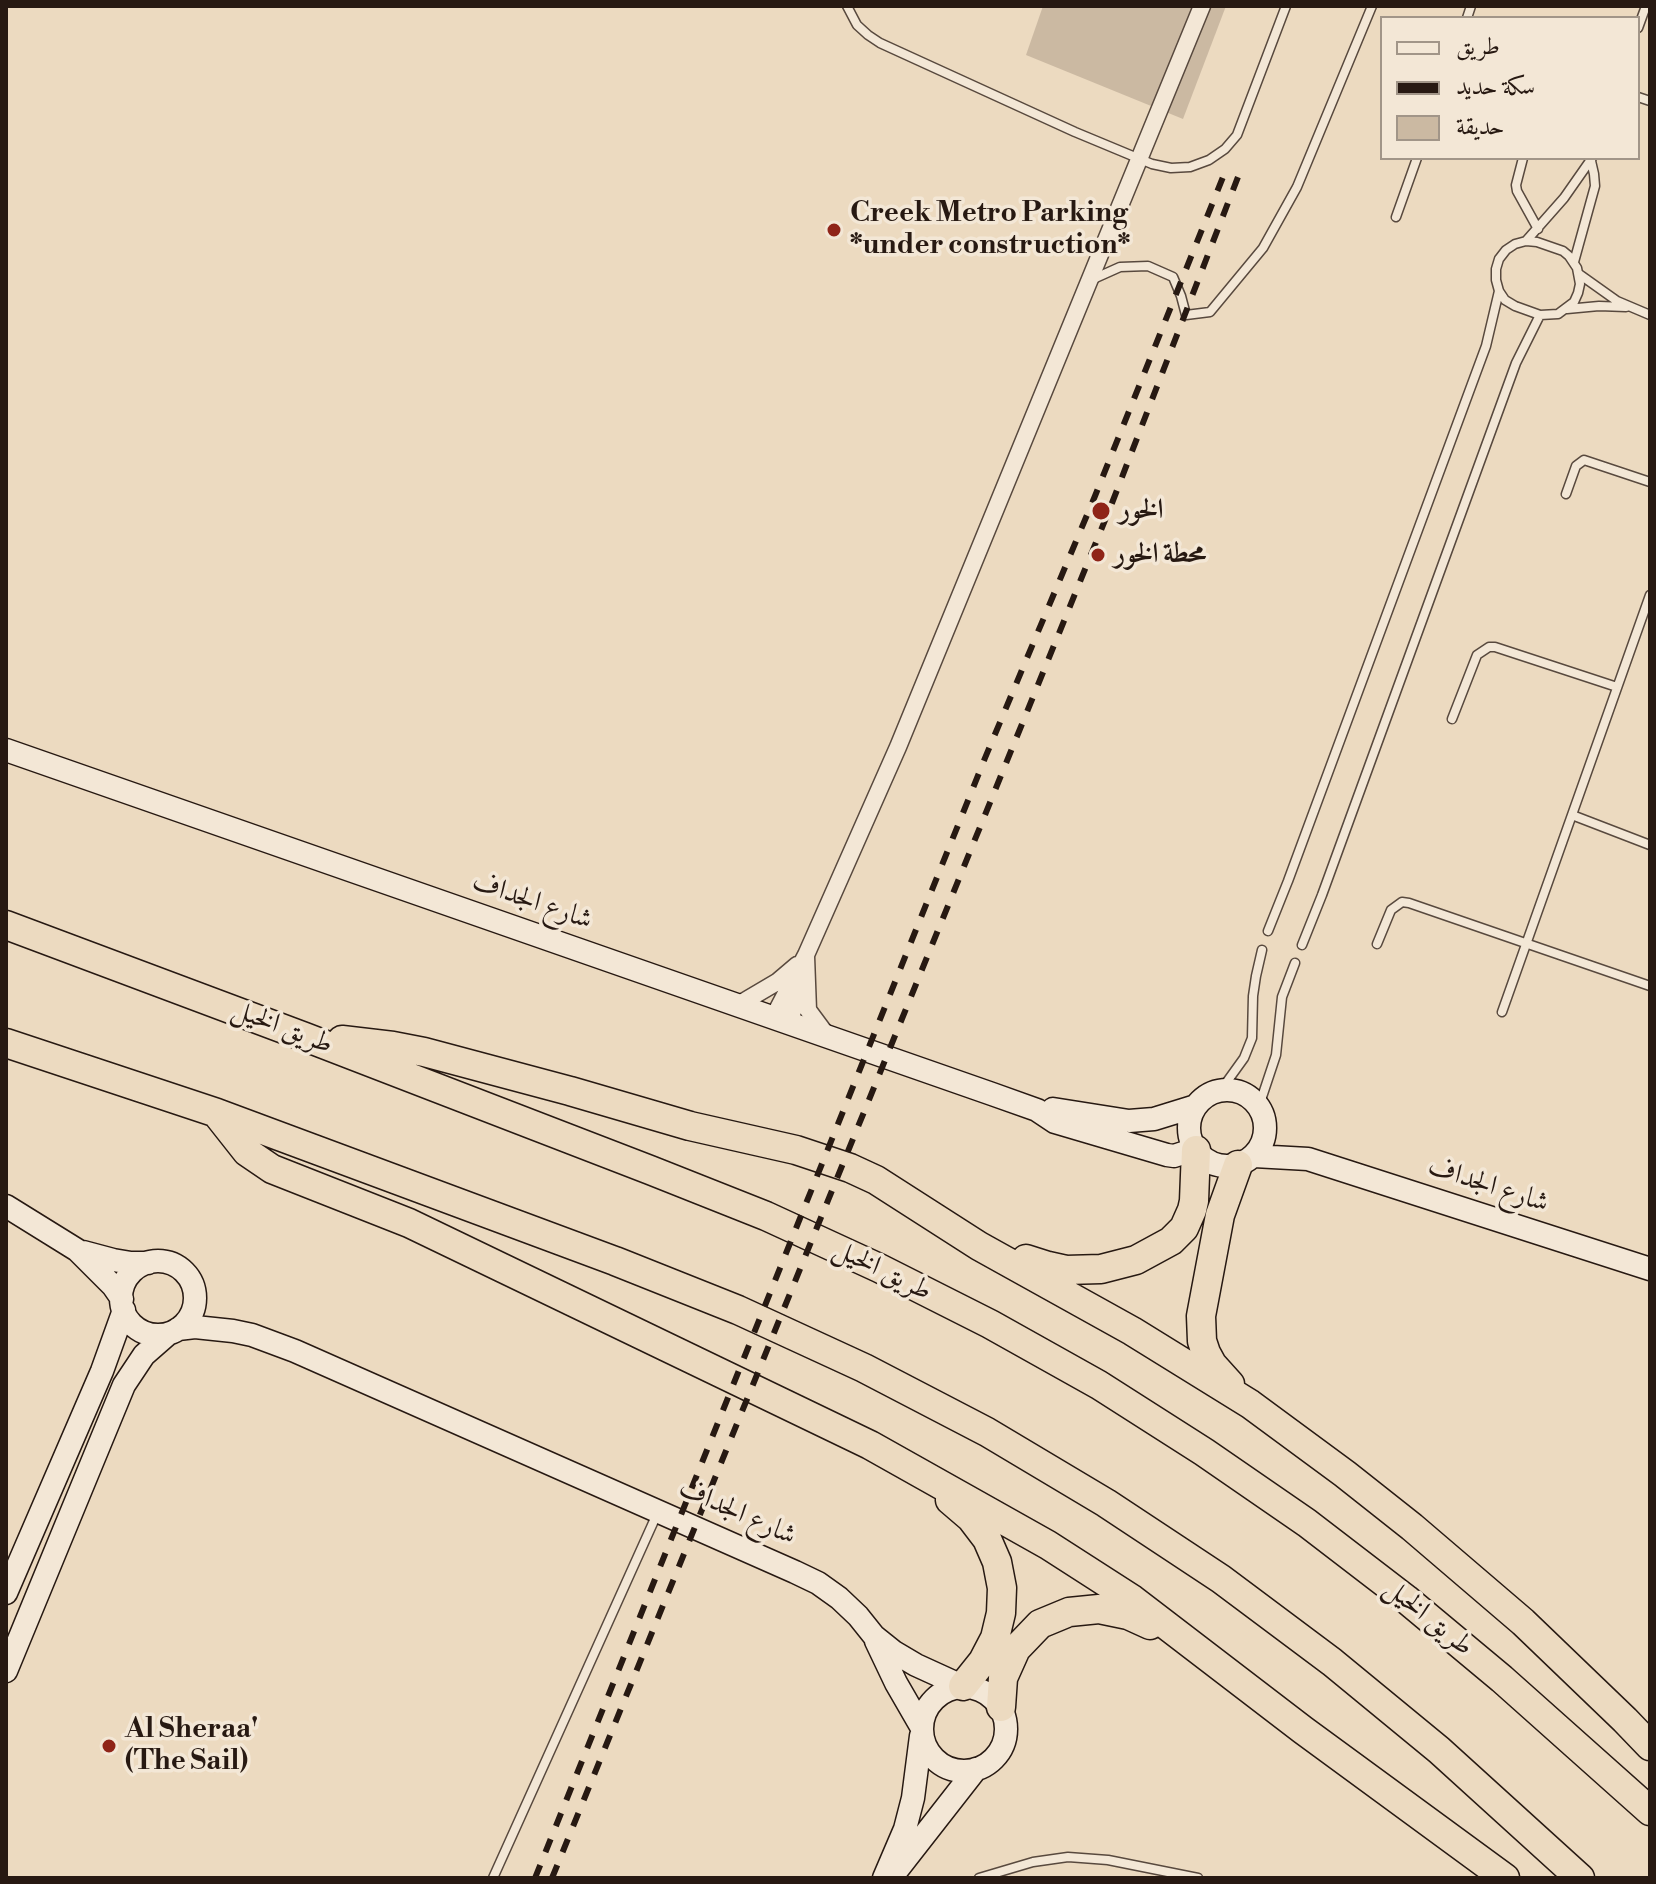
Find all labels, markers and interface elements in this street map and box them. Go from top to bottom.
legend [1380,16,1640,160]
text: طريق [1456,32,1500,62]
text: سكة حديد [1456,72,1535,102]
text: حديقة [1456,112,1505,142]
place label: Creek Metro Parking *under construction* [850,197,1130,263]
marker: Creek Metro Parking *under construction* [825,221,843,239]
place label: الخور [1119,494,1164,528]
marker: الخور [1090,500,1112,522]
place label: محطة الخور [1114,538,1206,572]
marker: محطة الخور [1089,546,1107,564]
street label: شارع الجداف [467,866,597,938]
street label: طريق الخيل [227,993,337,1063]
street label: شارع الجداف [1423,1151,1553,1221]
street label: طريق الخيل [827,1233,937,1309]
street label: شارع الجداف [673,1472,801,1554]
street label: طريق الخيل [1376,1572,1480,1664]
place label: Al Sheraa' (The Sail) [125,1713,258,1779]
marker: Al Sheraa' (The Sail) [100,1737,118,1755]

